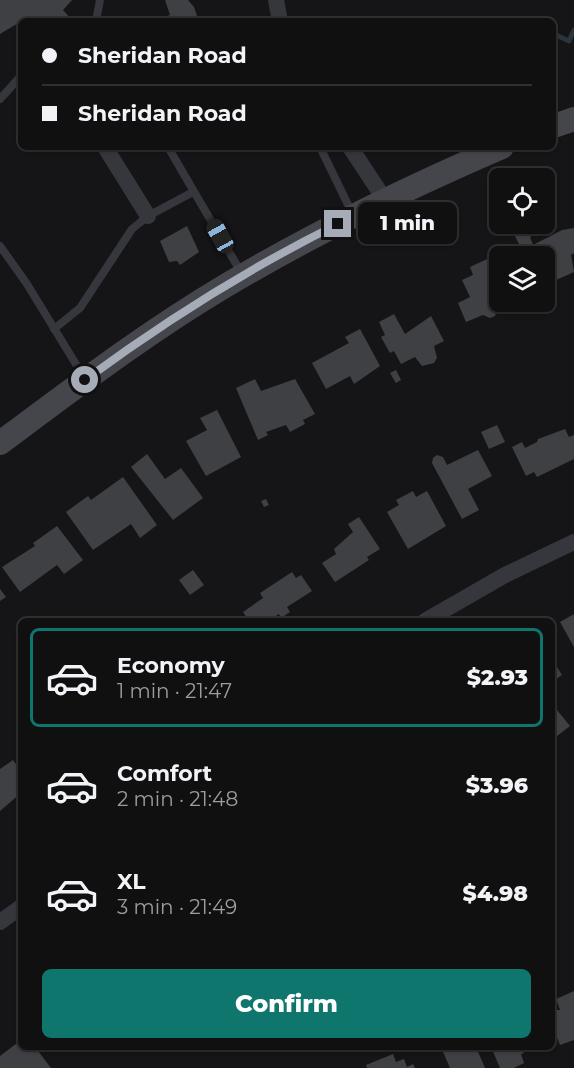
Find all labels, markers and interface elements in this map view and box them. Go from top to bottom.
text: Sheridan Road [78,42,247,69]
text: Sheridan Road [78,100,247,127]
map controls [489,168,555,312]
button: locate [489,168,555,234]
callout: 1 min [359,203,458,245]
route end [324,210,351,237]
text: 1 min [380,211,435,235]
car [203,216,237,256]
button: layers [489,246,555,312]
route start [71,366,98,393]
icon: car [45,651,99,705]
text: Economy [117,652,225,679]
text: $2.93 [467,664,528,691]
text: 1 min · 21:47 [117,679,232,703]
icon: car [45,759,99,813]
text: Comfort [117,760,212,787]
text: $3.96 [466,772,528,799]
text: 2 min · 21:48 [117,787,238,811]
icon: car [45,867,99,921]
text: XL [117,868,146,895]
text: $4.98 [462,880,528,907]
text: 3 min · 21:49 [117,895,237,919]
button: Confirm [42,969,531,1038]

